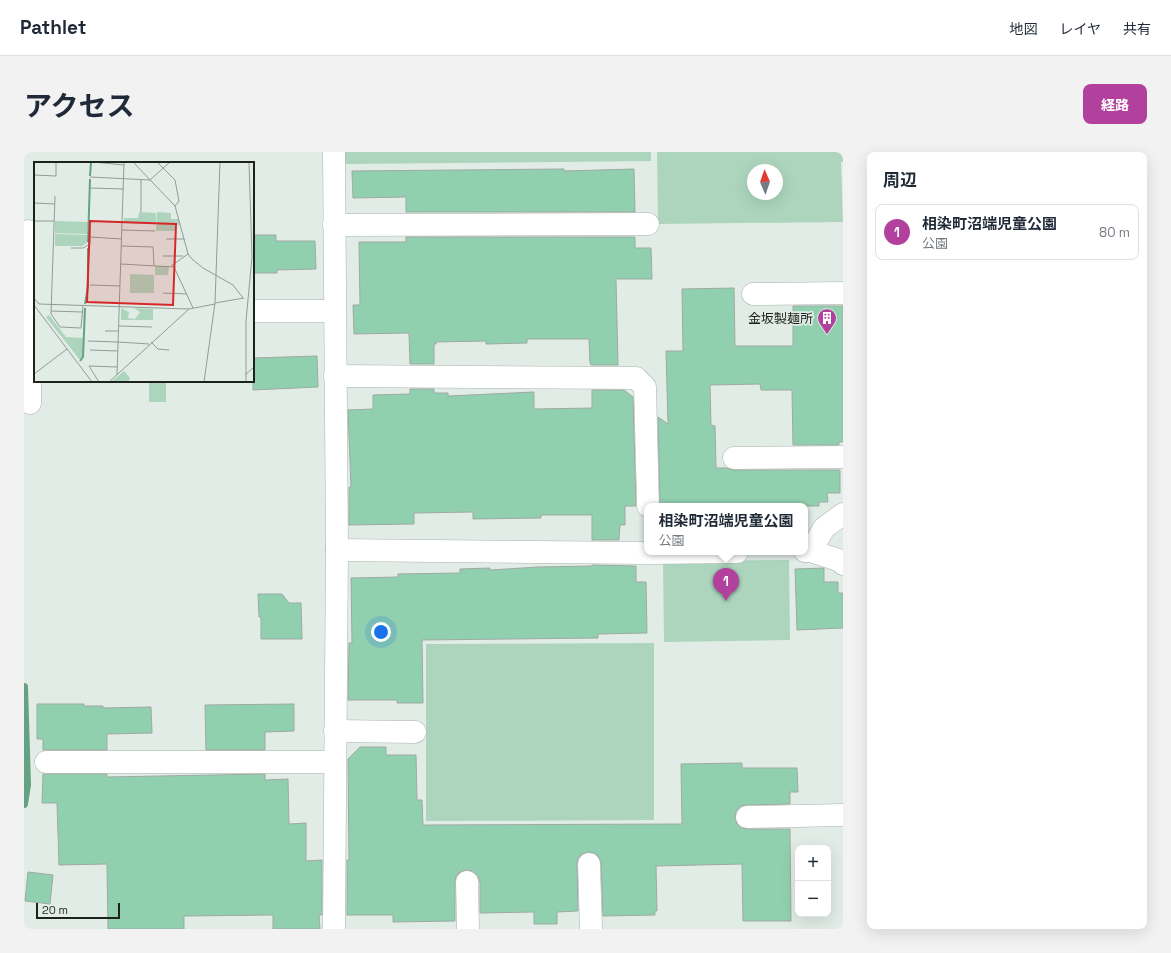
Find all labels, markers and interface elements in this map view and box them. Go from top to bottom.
text: Pathlet [20,15,86,40]
text: 地図 [1009,20,1037,38]
text: レイヤ [1059,20,1101,38]
text: 共有 [1123,20,1151,38]
button: 経路 [1083,84,1147,124]
text: アクセス [24,88,135,124]
inset map [34,162,254,382]
north arrow [747,164,783,200]
text: 周辺 [883,169,917,191]
text: 相染町沼端児童公園 [922,214,1057,233]
text: 1 [894,224,900,241]
text: 80 m [1099,224,1130,241]
text: 公園 [922,235,948,252]
building icon: 金坂製麺所 [816,307,838,335]
place label: 金坂製麺所 [748,310,813,327]
popup [644,503,808,555]
text: 相染町沼端児童公園 [658,511,794,530]
text: 公園 [658,532,685,549]
pin: 1 [713,568,739,601]
your location [371,622,391,642]
map controls [795,845,831,917]
button: + [795,845,831,881]
button: − [795,881,831,917]
scale bar [36,901,120,920]
text: 20 m [42,903,68,917]

